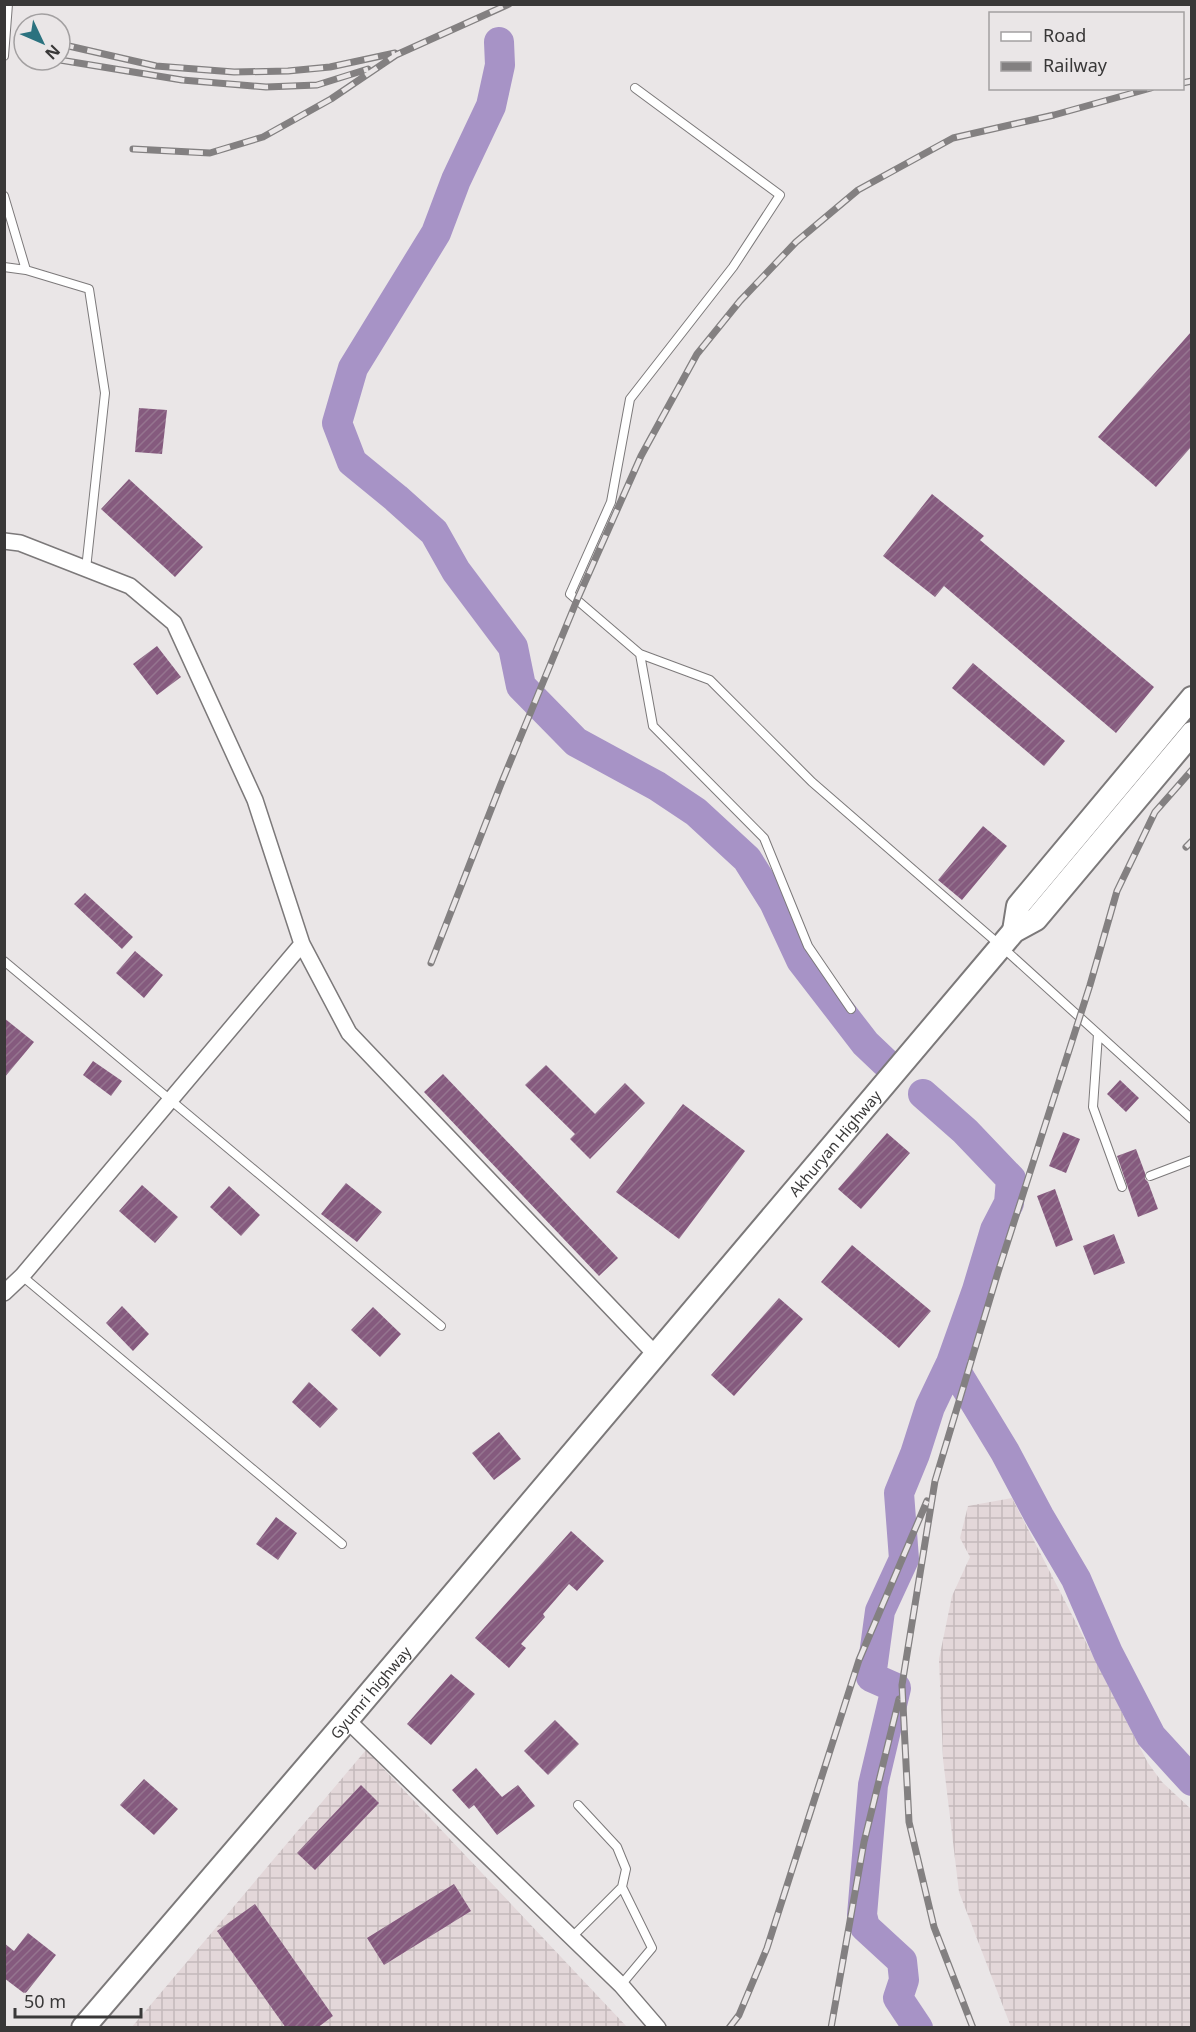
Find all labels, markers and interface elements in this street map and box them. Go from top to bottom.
north arrow [12,12,72,72]
legend [989,12,1184,90]
text: Road [1043,23,1086,47]
text: N [40,40,65,65]
text: Railway [1043,53,1108,77]
street label: Akhuryan Highway [784,1086,885,1200]
street label: Gyumri highway [325,1641,416,1743]
scale bar [15,1981,141,2019]
text: 50 m [24,1989,66,2013]

